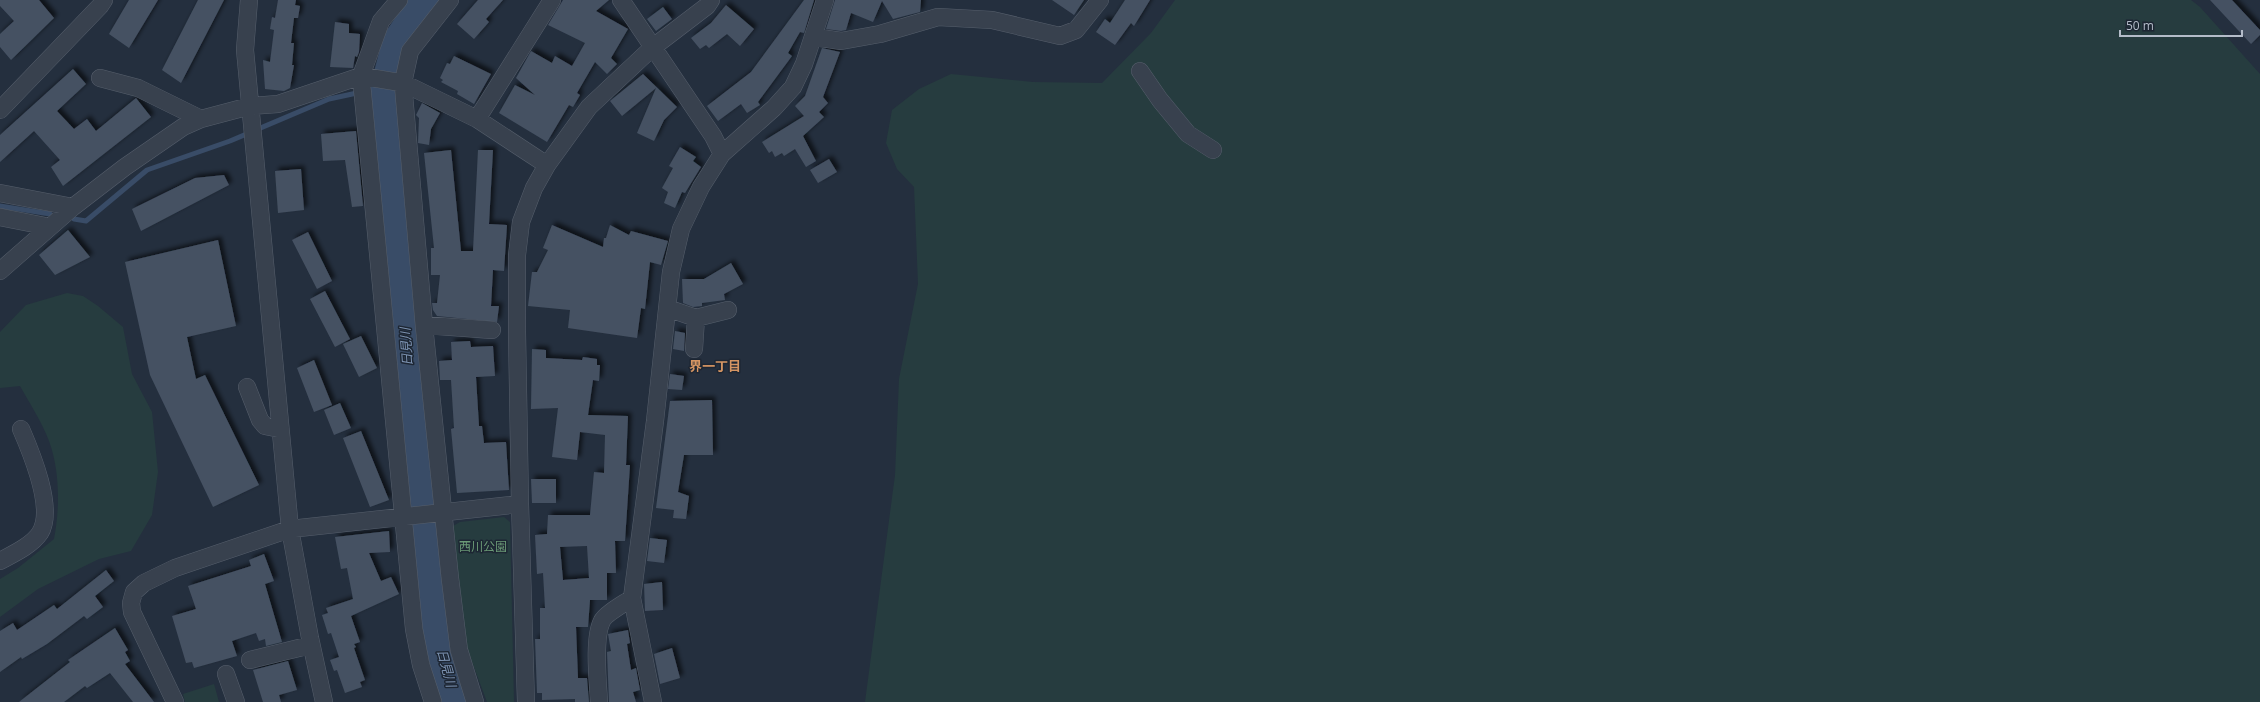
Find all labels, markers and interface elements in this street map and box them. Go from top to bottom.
scale bar [2120,12,2242,38]
text: 50 m [2126,17,2154,34]
water label: 日見川 [396,325,416,367]
district label: 界一丁目 [689,357,741,375]
park label: 西川公園 [459,538,507,555]
water label: 日見川 [433,647,461,691]

